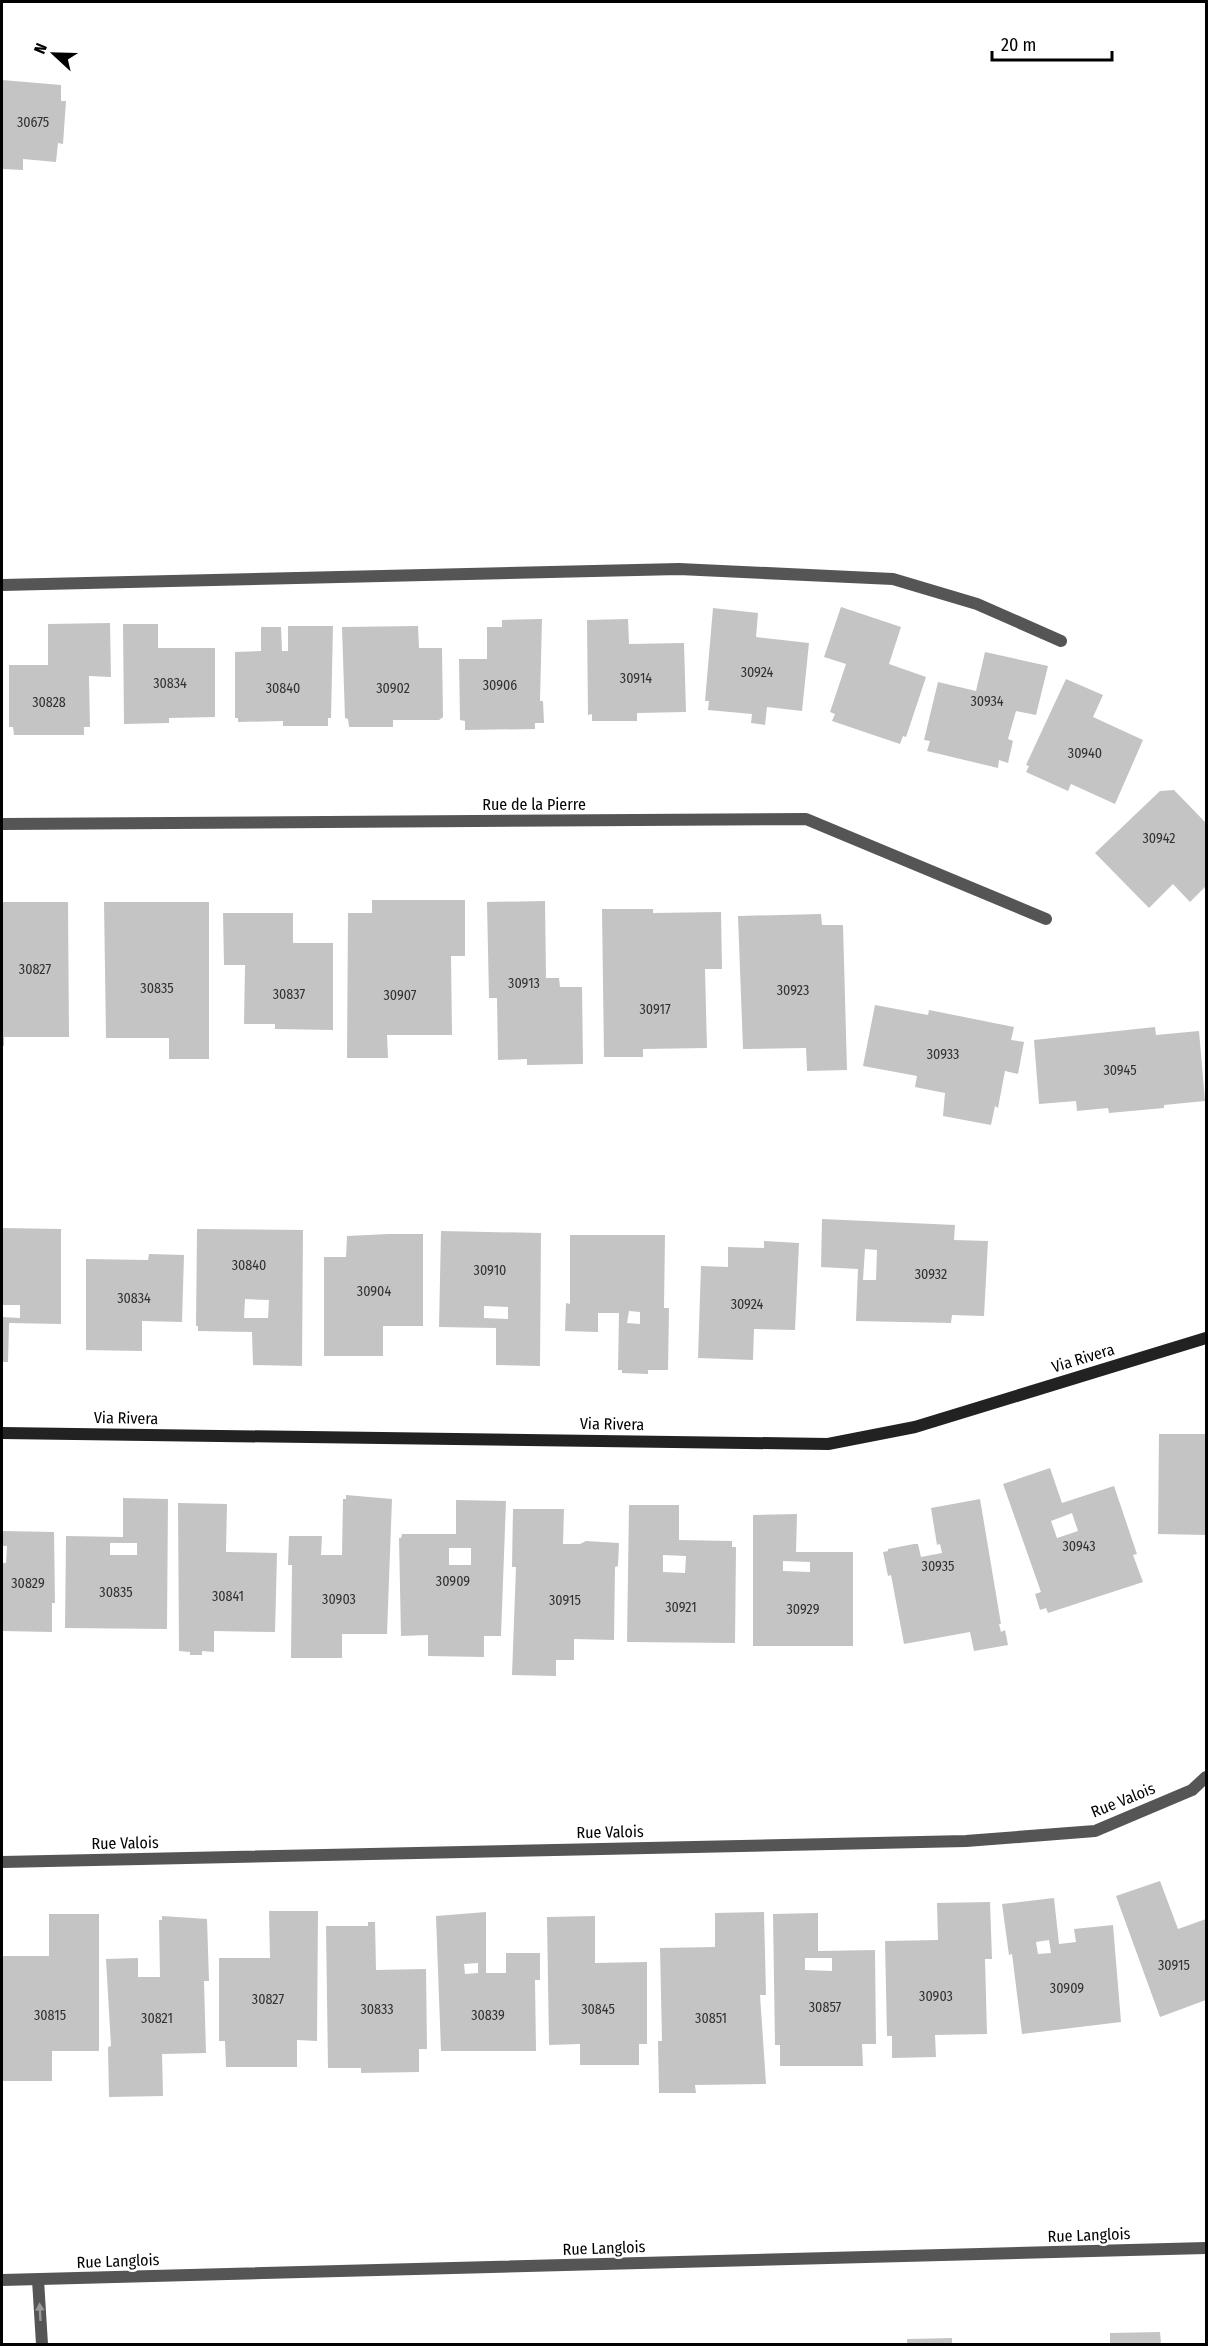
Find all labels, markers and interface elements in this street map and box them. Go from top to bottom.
north arrow [24,24,84,84]
scale bar [992,24,1112,62]
text: 20 m [1001,34,1036,56]
text: N [30,41,51,57]
house number: 30675 [17,114,49,131]
house number: 30924 [741,664,774,681]
house number: 30914 [620,670,652,687]
house number: 30834 [153,675,187,692]
house number: 30906 [483,677,517,694]
house number: 30840 [266,680,300,697]
house number: 30902 [376,680,410,697]
house number: 30934 [970,693,1004,710]
house number: 30828 [32,694,66,711]
house number: 30940 [1068,745,1102,762]
street label: Rue de la Pierre [482,795,586,814]
house number: 30942 [1143,830,1175,847]
house number: 30827 [19,961,51,978]
house number: 30913 [508,975,540,992]
house number: 30835 [140,980,174,997]
house number: 30923 [777,982,809,999]
house number: 30837 [273,986,306,1003]
house number: 30907 [383,987,417,1004]
house number: 30917 [639,1001,671,1018]
house number: 30933 [927,1046,959,1063]
house number: 30945 [1103,1062,1137,1079]
house number: 30840 [232,1257,266,1274]
house number: 30910 [474,1262,506,1279]
house number: 30932 [915,1266,947,1283]
house number: 30904 [357,1283,391,1300]
house number: 30834 [117,1290,151,1307]
house number: 30924 [731,1296,764,1313]
street label: Via Rivera [1049,1339,1117,1377]
street label: Via Rivera [94,1408,159,1428]
street label: Via Rivera [580,1414,645,1434]
house number: 30943 [1062,1538,1096,1555]
house number: 30935 [922,1558,954,1575]
house number: 30909 [436,1573,470,1590]
house number: 30829 [11,1575,45,1592]
house number: 30835 [99,1584,133,1601]
house number: 30841 [212,1588,244,1605]
house number: 30903 [322,1591,356,1608]
house number: 30915 [549,1592,581,1609]
house number: 30921 [665,1599,697,1616]
house number: 30929 [787,1601,820,1618]
street label: Rue Valois [1088,1779,1158,1821]
street label: Rue Valois [576,1822,644,1842]
street label: Rue Valois [91,1833,159,1853]
house number: 30915 [1158,1957,1190,1974]
house number: 30909 [1050,1980,1084,1997]
house number: 30903 [919,1988,953,2005]
house number: 30827 [252,1991,284,2008]
house number: 30857 [809,1999,842,2016]
house number: 30833 [360,2001,394,2018]
house number: 30845 [581,2001,615,2018]
house number: 30815 [34,2007,66,2024]
house number: 30839 [471,2007,505,2024]
house number: 30821 [141,2010,173,2027]
house number: 30851 [695,2010,727,2027]
street label: Rue Langlois [1047,2224,1131,2246]
street label: Rue Langlois [562,2237,646,2259]
street label: Rue Langlois [76,2250,160,2272]
one-way arrow [35,2303,44,2322]

